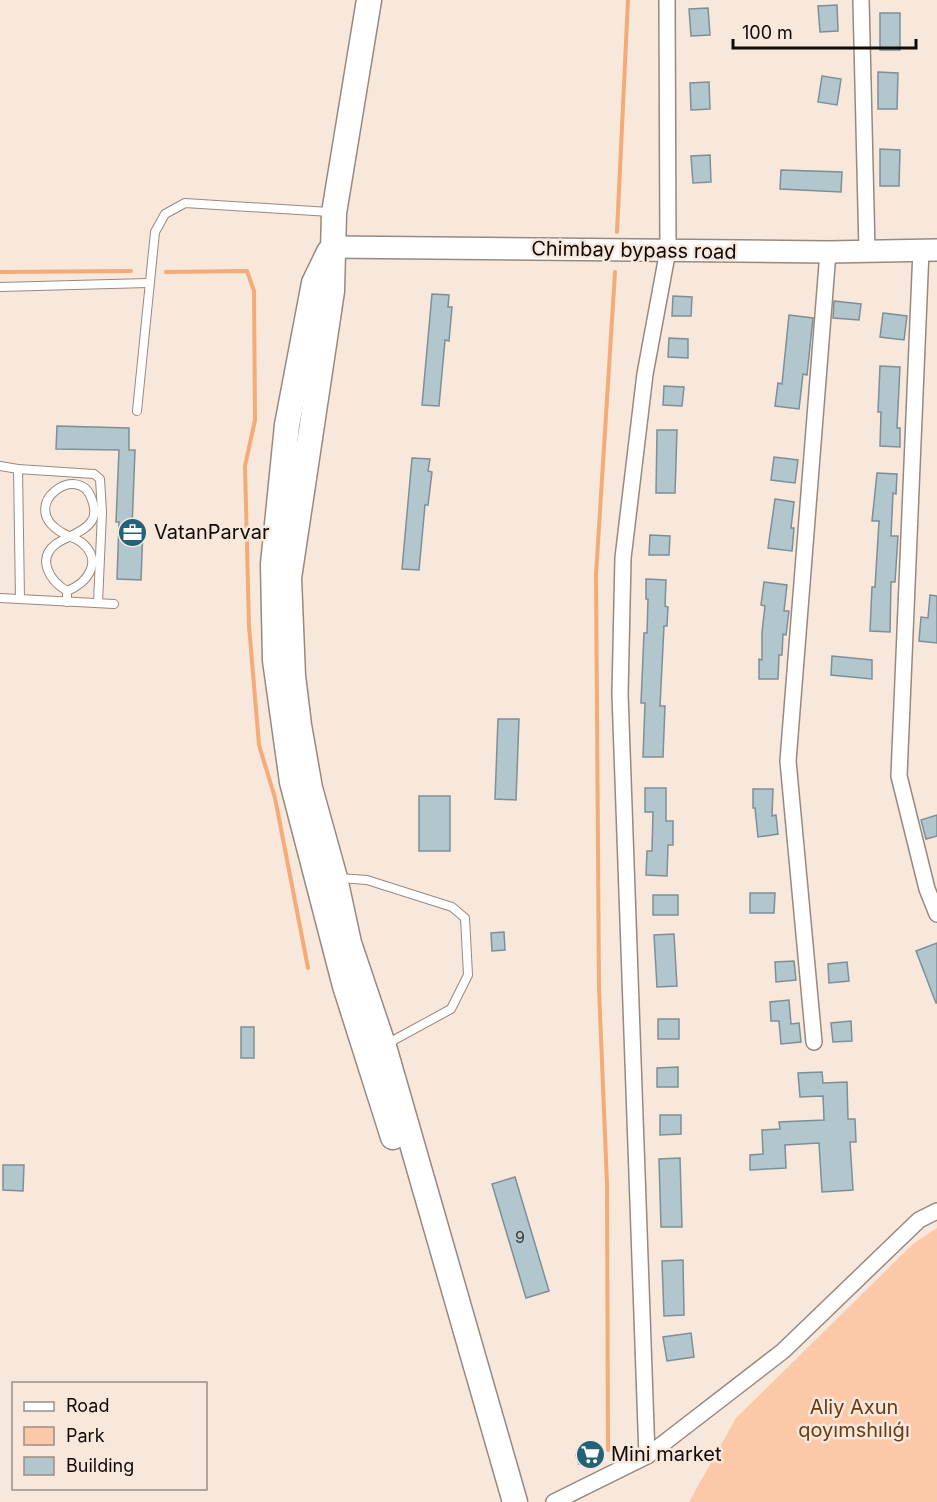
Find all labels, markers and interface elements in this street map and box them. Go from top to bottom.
scale bar [733,12,916,50]
text: 100 m [742,22,793,43]
street label: Chimbay bypass road [531,236,737,264]
office icon: VatanParvar [117,516,149,548]
place label: VatanParvar [154,520,270,544]
house number: 9 [515,1227,525,1247]
legend [12,1382,207,1490]
text: Road [66,1395,109,1416]
park label: Aliy Axun qoyımshılıǵı [798,1395,910,1442]
text: Park [66,1425,105,1446]
supermarket icon: Mini market [574,1438,606,1470]
place label: Mini market [611,1442,722,1466]
text: Building [66,1455,134,1476]

